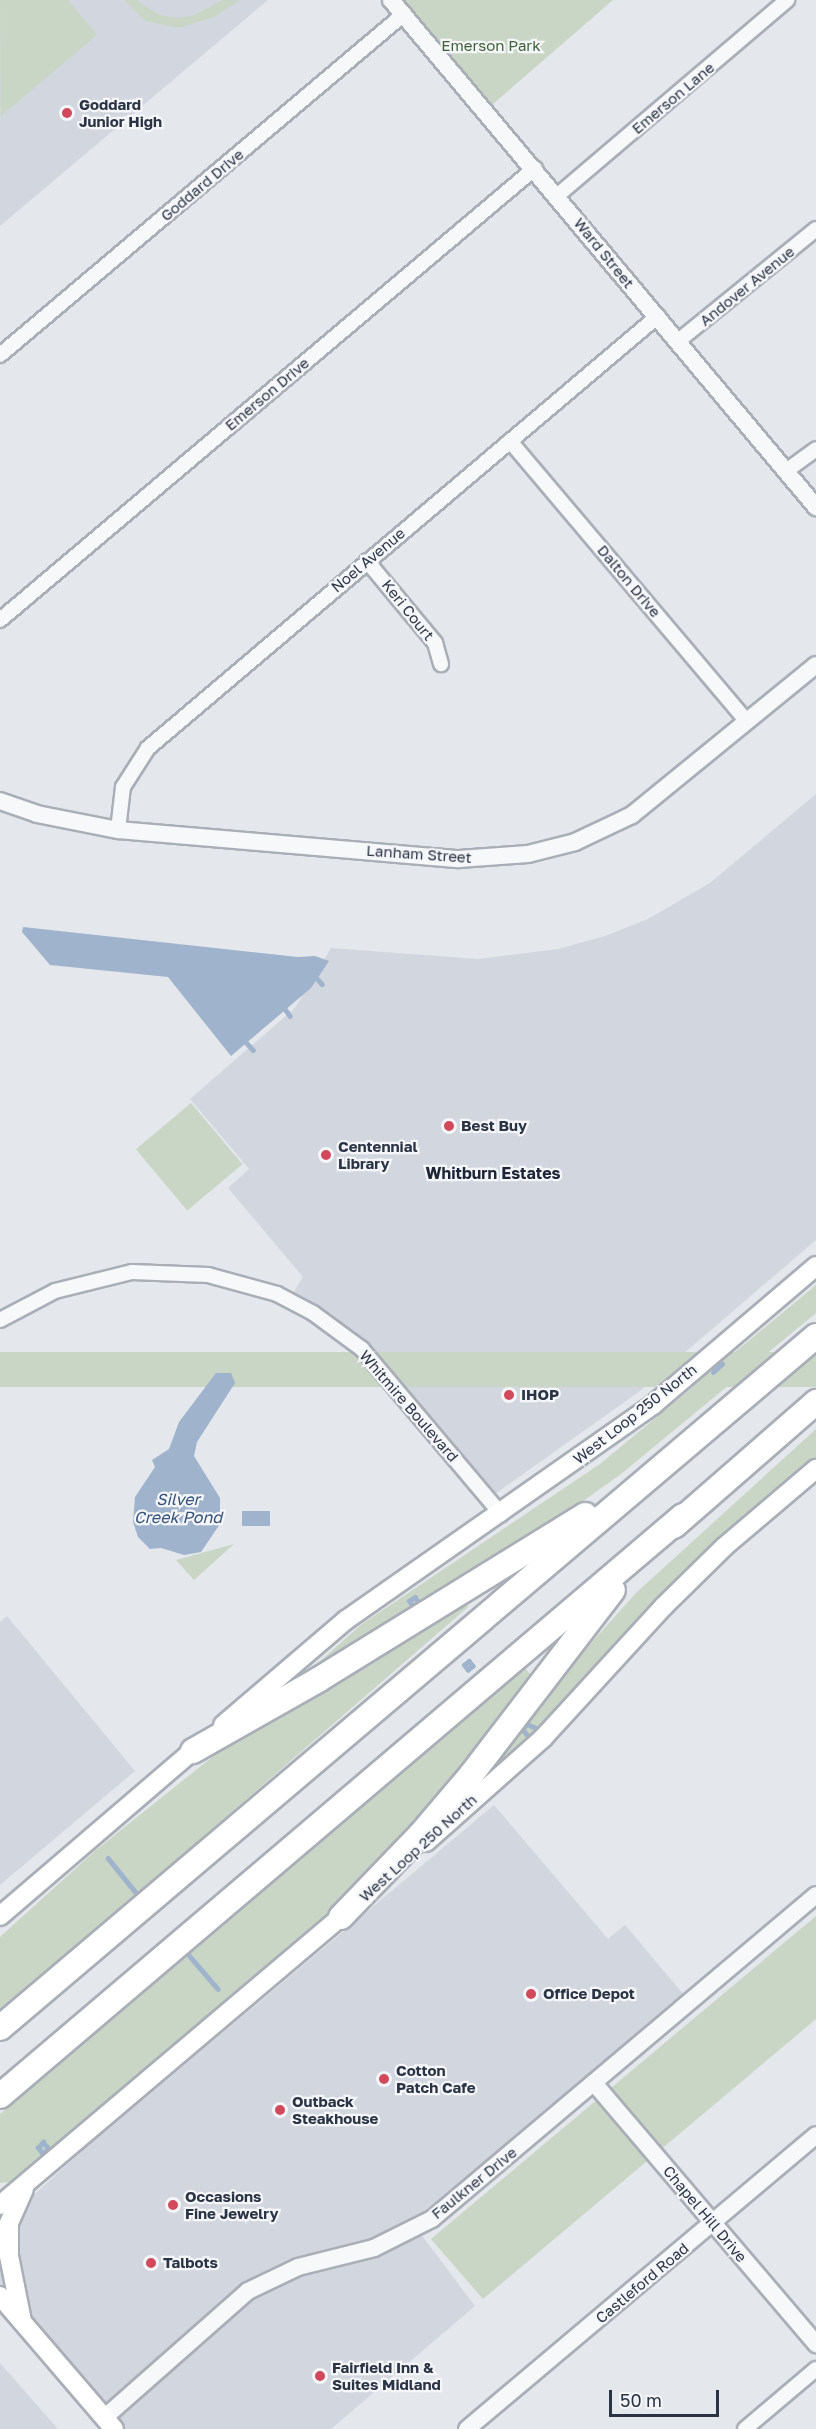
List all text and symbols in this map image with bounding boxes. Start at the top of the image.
park label: Emerson Park [441,37,541,55]
street label: Emerson Lane [628,58,718,138]
place label: Goddard Junior High [79,95,162,130]
marker: Goddard Junior High [60,106,74,120]
street label: Goddard Drive [157,145,247,225]
street label: Ward Street [570,214,638,292]
street label: Andover Avenue [696,242,798,330]
street label: Emerson Drive [221,354,313,434]
street label: Noel Avenue [328,524,408,596]
street label: Dalton Drive [594,541,664,621]
street label: Keri Court [378,576,438,644]
street label: Lanham Street [366,841,472,867]
place label: Best Buy [461,1117,527,1135]
marker: Best Buy [442,1119,456,1133]
place label: Centennial Library [338,1137,417,1172]
marker: Centennial Library [319,1148,333,1162]
district label: Whitburn Estates [425,1163,561,1183]
street label: Whitmire Boulevard [356,1347,462,1465]
street label: West Loop 250 North [570,1360,700,1468]
place label: IHOP [521,1386,559,1404]
marker: IHOP [502,1388,516,1402]
water label: Silver Creek Pond [134,1489,222,1527]
street label: West Loop 250 North [356,1791,480,1905]
place label: Office Depot [543,1985,635,2003]
marker: Office Depot [524,1987,538,2001]
place label: Cotton Patch Cafe [396,2061,476,2096]
marker: Cotton Patch Cafe [377,2072,391,2086]
place label: Outback Steakhouse [292,2092,378,2127]
marker: Outback Steakhouse [273,2103,287,2117]
street label: Faulkner Drive [428,2143,520,2223]
street label: Chapel Hill Drive [659,2162,751,2266]
place label: Occasions Fine Jewelry [185,2187,279,2222]
marker: Occasions Fine Jewelry [166,2198,180,2212]
street label: Castleford Road [592,2239,692,2327]
place label: Talbots [163,2254,218,2272]
marker: Talbots [144,2256,158,2270]
place label: Fairfield Inn & Suites Midland [332,2358,441,2393]
marker: Fairfield Inn & Suites Midland [313,2369,327,2383]
scale bar [612,2378,722,2416]
text: 50 m [620,2389,662,2411]

